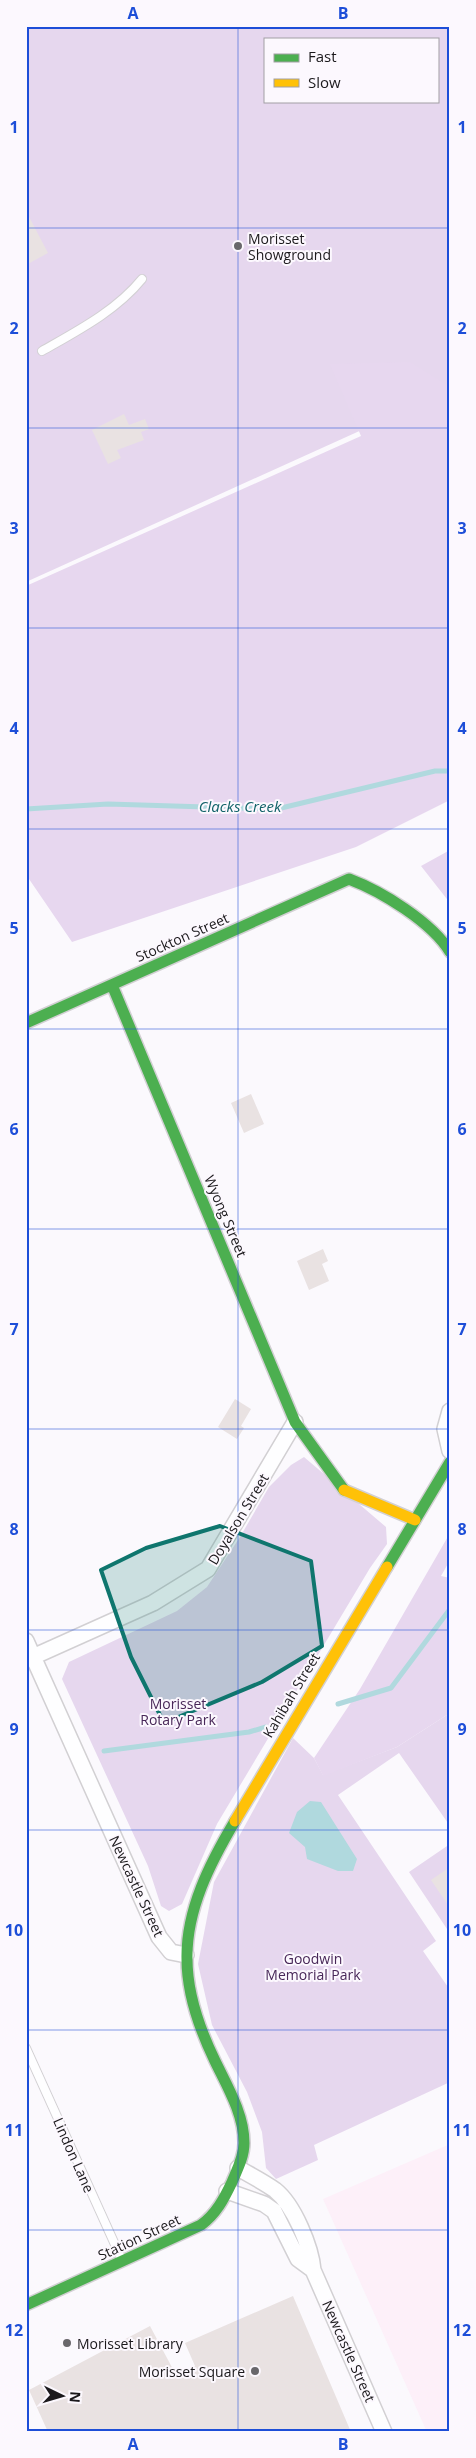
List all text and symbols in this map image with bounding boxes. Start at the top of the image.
text: A [127,2,139,24]
text: B [338,2,348,24]
legend [264,38,438,102]
text: Fast [308,46,337,66]
text: Slow [308,72,341,92]
text: 1 [9,116,19,138]
text: 1 [457,116,467,138]
place label: Morisset Showground [248,229,331,264]
marker: Morisset Showground [232,240,244,252]
text: 2 [9,317,19,339]
text: 2 [457,317,467,339]
text: 3 [9,517,19,539]
text: 3 [457,517,467,539]
text: 4 [9,717,19,739]
text: 4 [457,717,467,739]
water label: Clacks Creek [199,796,282,816]
street label: Stockton Street [133,908,231,966]
text: 5 [9,917,19,939]
text: 5 [457,917,467,939]
text: 6 [9,1118,19,1140]
text: 6 [457,1118,467,1140]
street label: Wyong Street [200,1172,252,1260]
text: 7 [9,1318,19,1340]
text: 7 [457,1318,467,1340]
street label: Doyalson Street [203,1470,273,1568]
text: 8 [9,1518,19,1540]
text: 8 [457,1518,467,1540]
street label: Kahibah Street [258,1649,324,1741]
park label: Morisset Rotary Park [140,1694,216,1729]
text: 9 [9,1718,19,1740]
text: 9 [457,1718,467,1740]
street label: Newcastle Street [105,1832,169,1940]
text: 10 [5,1919,23,1941]
text: 10 [453,1919,471,1941]
park label: Goodwin Memorial Park [265,1949,361,1984]
street label: Lindon Lane [49,2115,99,2196]
text: 11 [5,2119,23,2141]
text: 11 [453,2119,471,2141]
street label: Station Street [95,2210,183,2264]
street label: Newcastle Street [318,2297,380,2405]
text: 12 [5,2319,23,2341]
text: 12 [453,2319,471,2341]
place label: Morisset Library [77,2334,184,2353]
marker: Morisset Library [61,2337,73,2349]
place label: Morisset Square [139,2362,245,2381]
marker: Morisset Square [249,2365,261,2377]
north arrow [38,2370,88,2420]
text: N [65,2391,85,2404]
text: A [127,2433,139,2455]
text: B [338,2433,348,2455]

